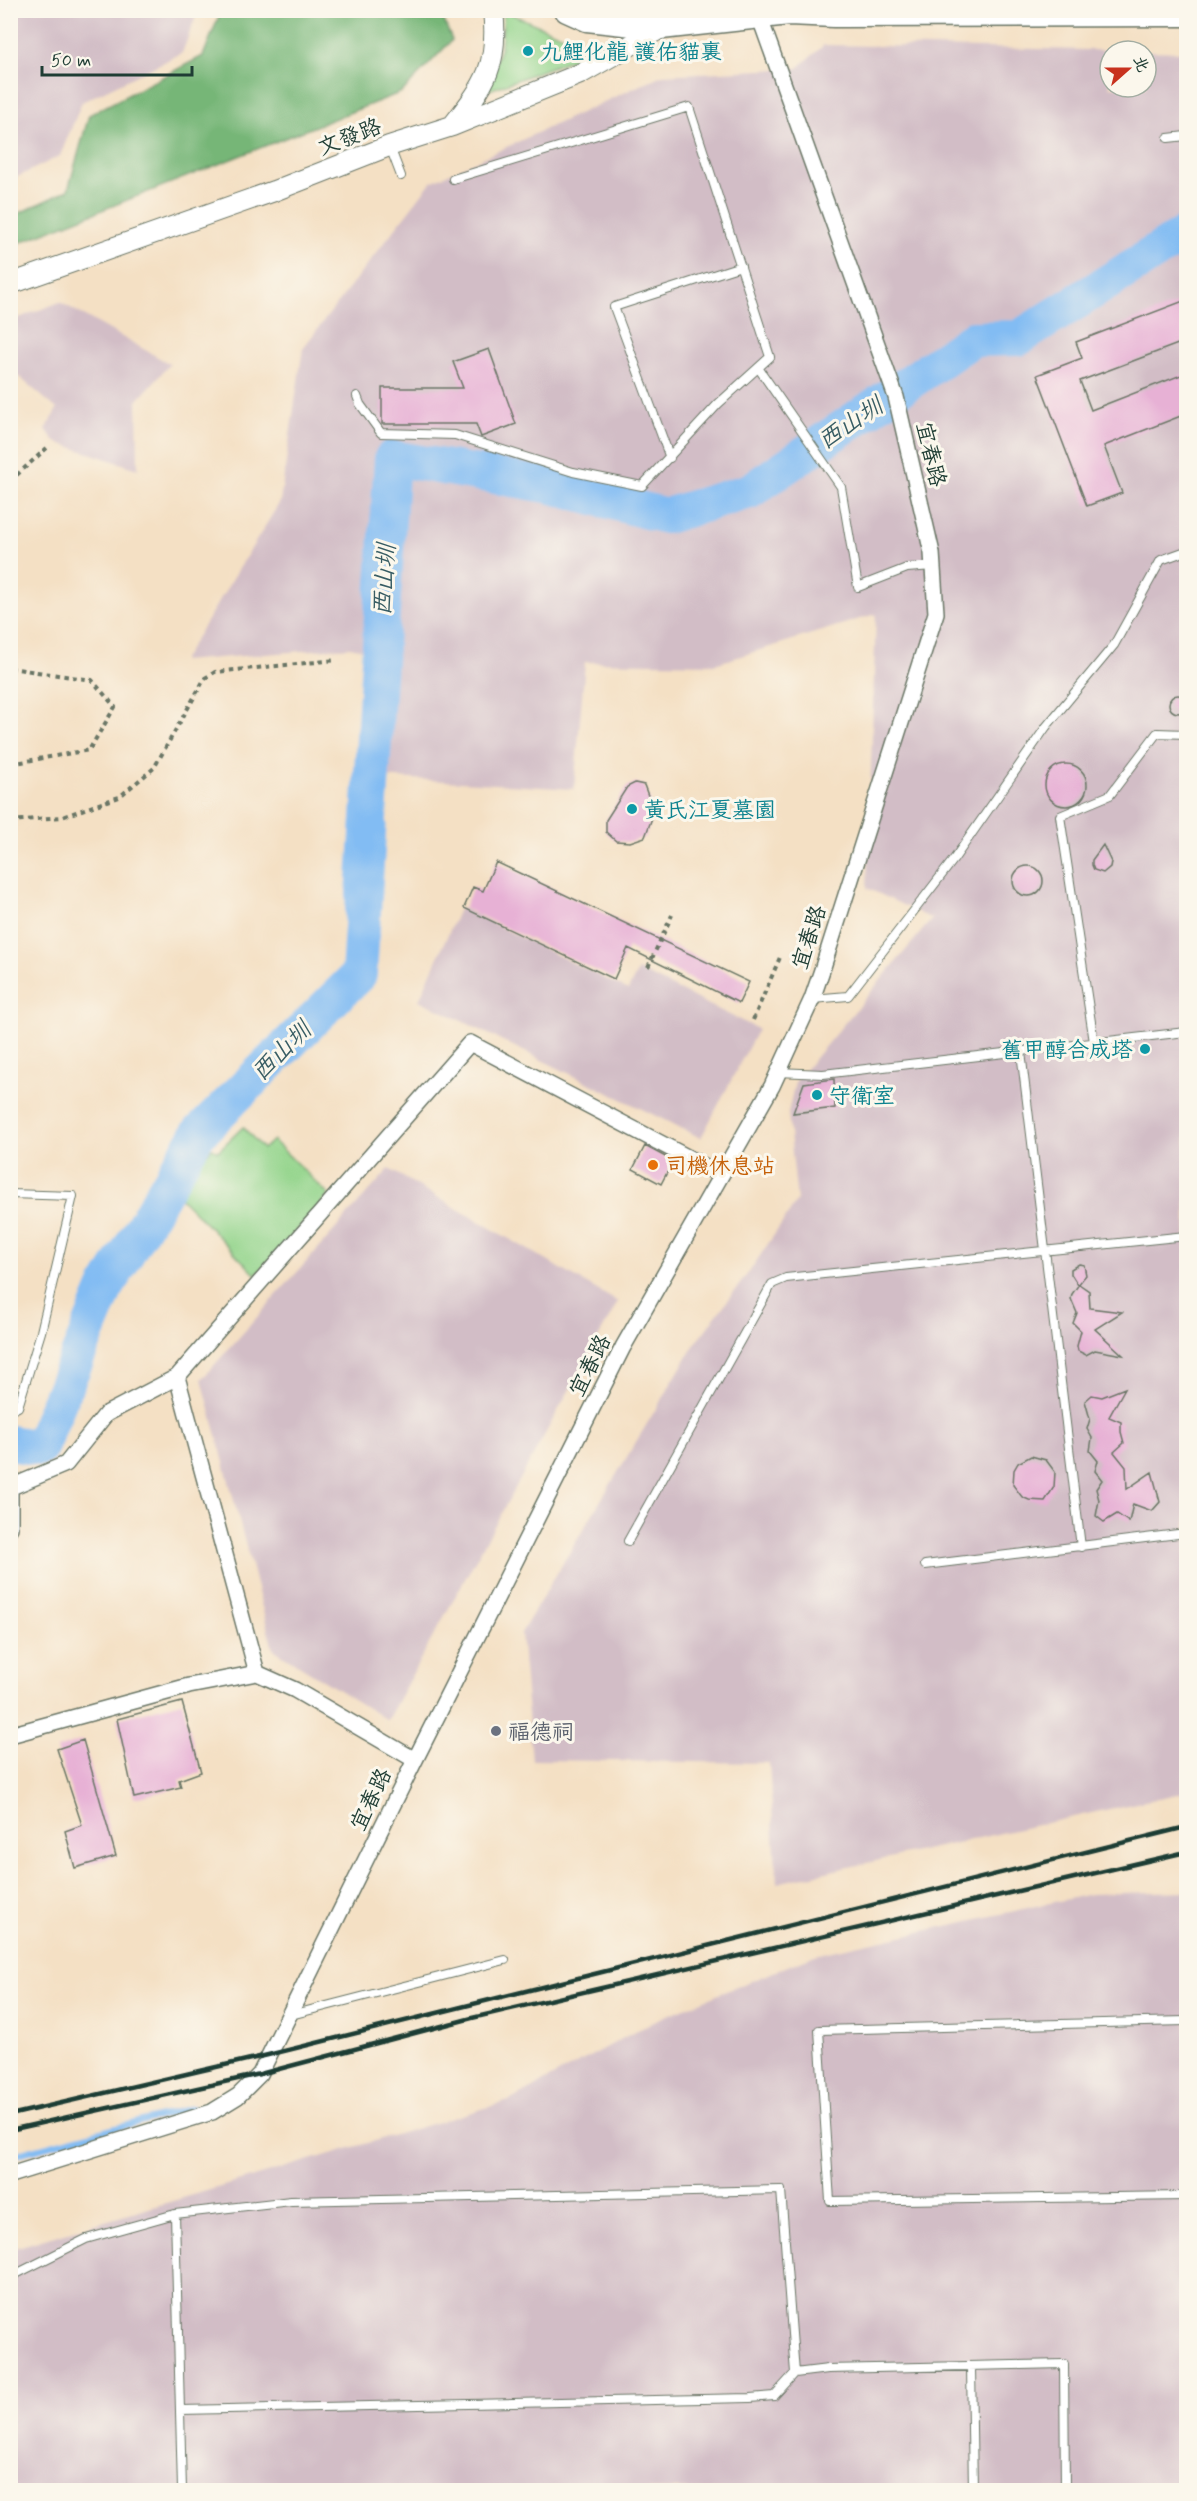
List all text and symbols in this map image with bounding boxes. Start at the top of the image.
scale bar [42,39,192,77]
place label: 九鯉化龍 護佑貓裏 [540,39,722,67]
north arrow [1098,39,1158,99]
marker: 九鯉化龍 護佑貓裏 [521,44,535,58]
text: 50 m [51,49,91,73]
text: 北 [1128,53,1153,75]
street label: 文發路 [314,113,386,163]
water label: 西山圳 [812,390,892,457]
street label: 宜春路 [909,419,951,490]
water label: 西山圳 [368,540,404,617]
place label: 黃氏江夏墓園 [644,797,776,825]
marker: 黃氏江夏墓園 [625,802,639,816]
street label: 宜春路 [786,902,833,973]
water label: 西山圳 [246,1014,321,1088]
place label: 舊甲醇合成塔 [1001,1037,1133,1065]
marker: 舊甲醇合成塔 [1138,1042,1152,1056]
place label: 守衛室 [829,1083,895,1111]
marker: 守衛室 [810,1088,824,1102]
place label: 司機休息站 [665,1153,775,1181]
marker: 司機休息站 [646,1158,660,1172]
street label: 宜春路 [563,1330,618,1402]
place label: 福德祠 [508,1719,574,1747]
marker: 福德祠 [489,1724,503,1738]
street label: 宜春路 [345,1764,399,1836]

